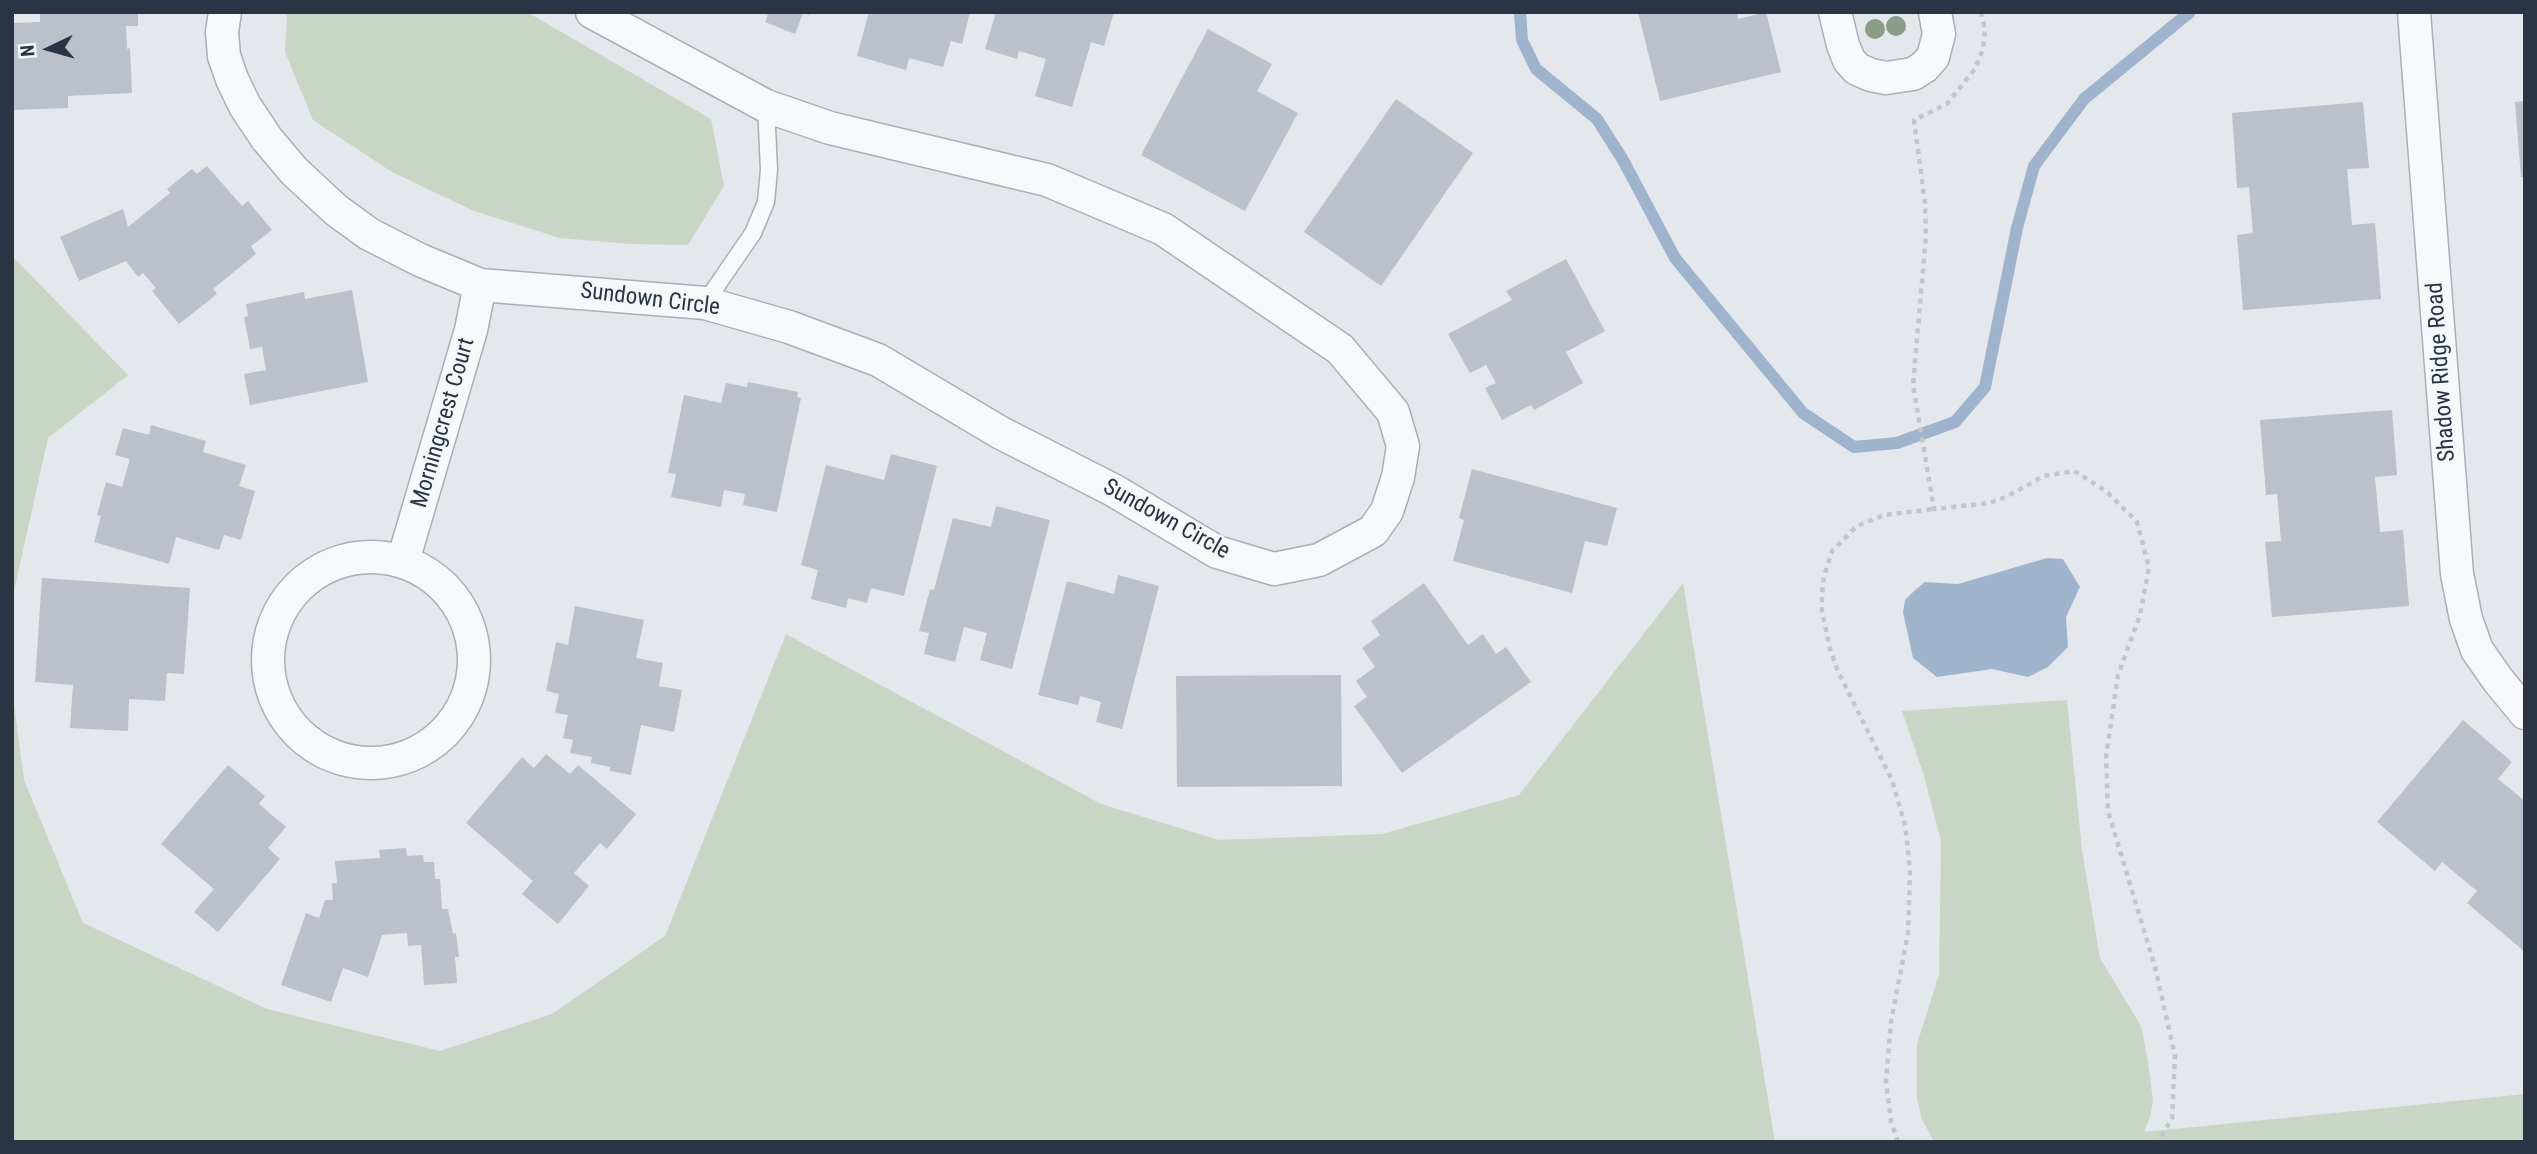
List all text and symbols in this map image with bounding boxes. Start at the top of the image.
north arrow [14,14,84,84]
text: N [16,44,40,58]
street label: Sundown Circle [579,278,721,322]
street label: Shadow Ridge Road [2422,281,2462,463]
street label: Morningcrest Court [407,335,481,511]
street label: Sundown Circle [1098,474,1234,566]

